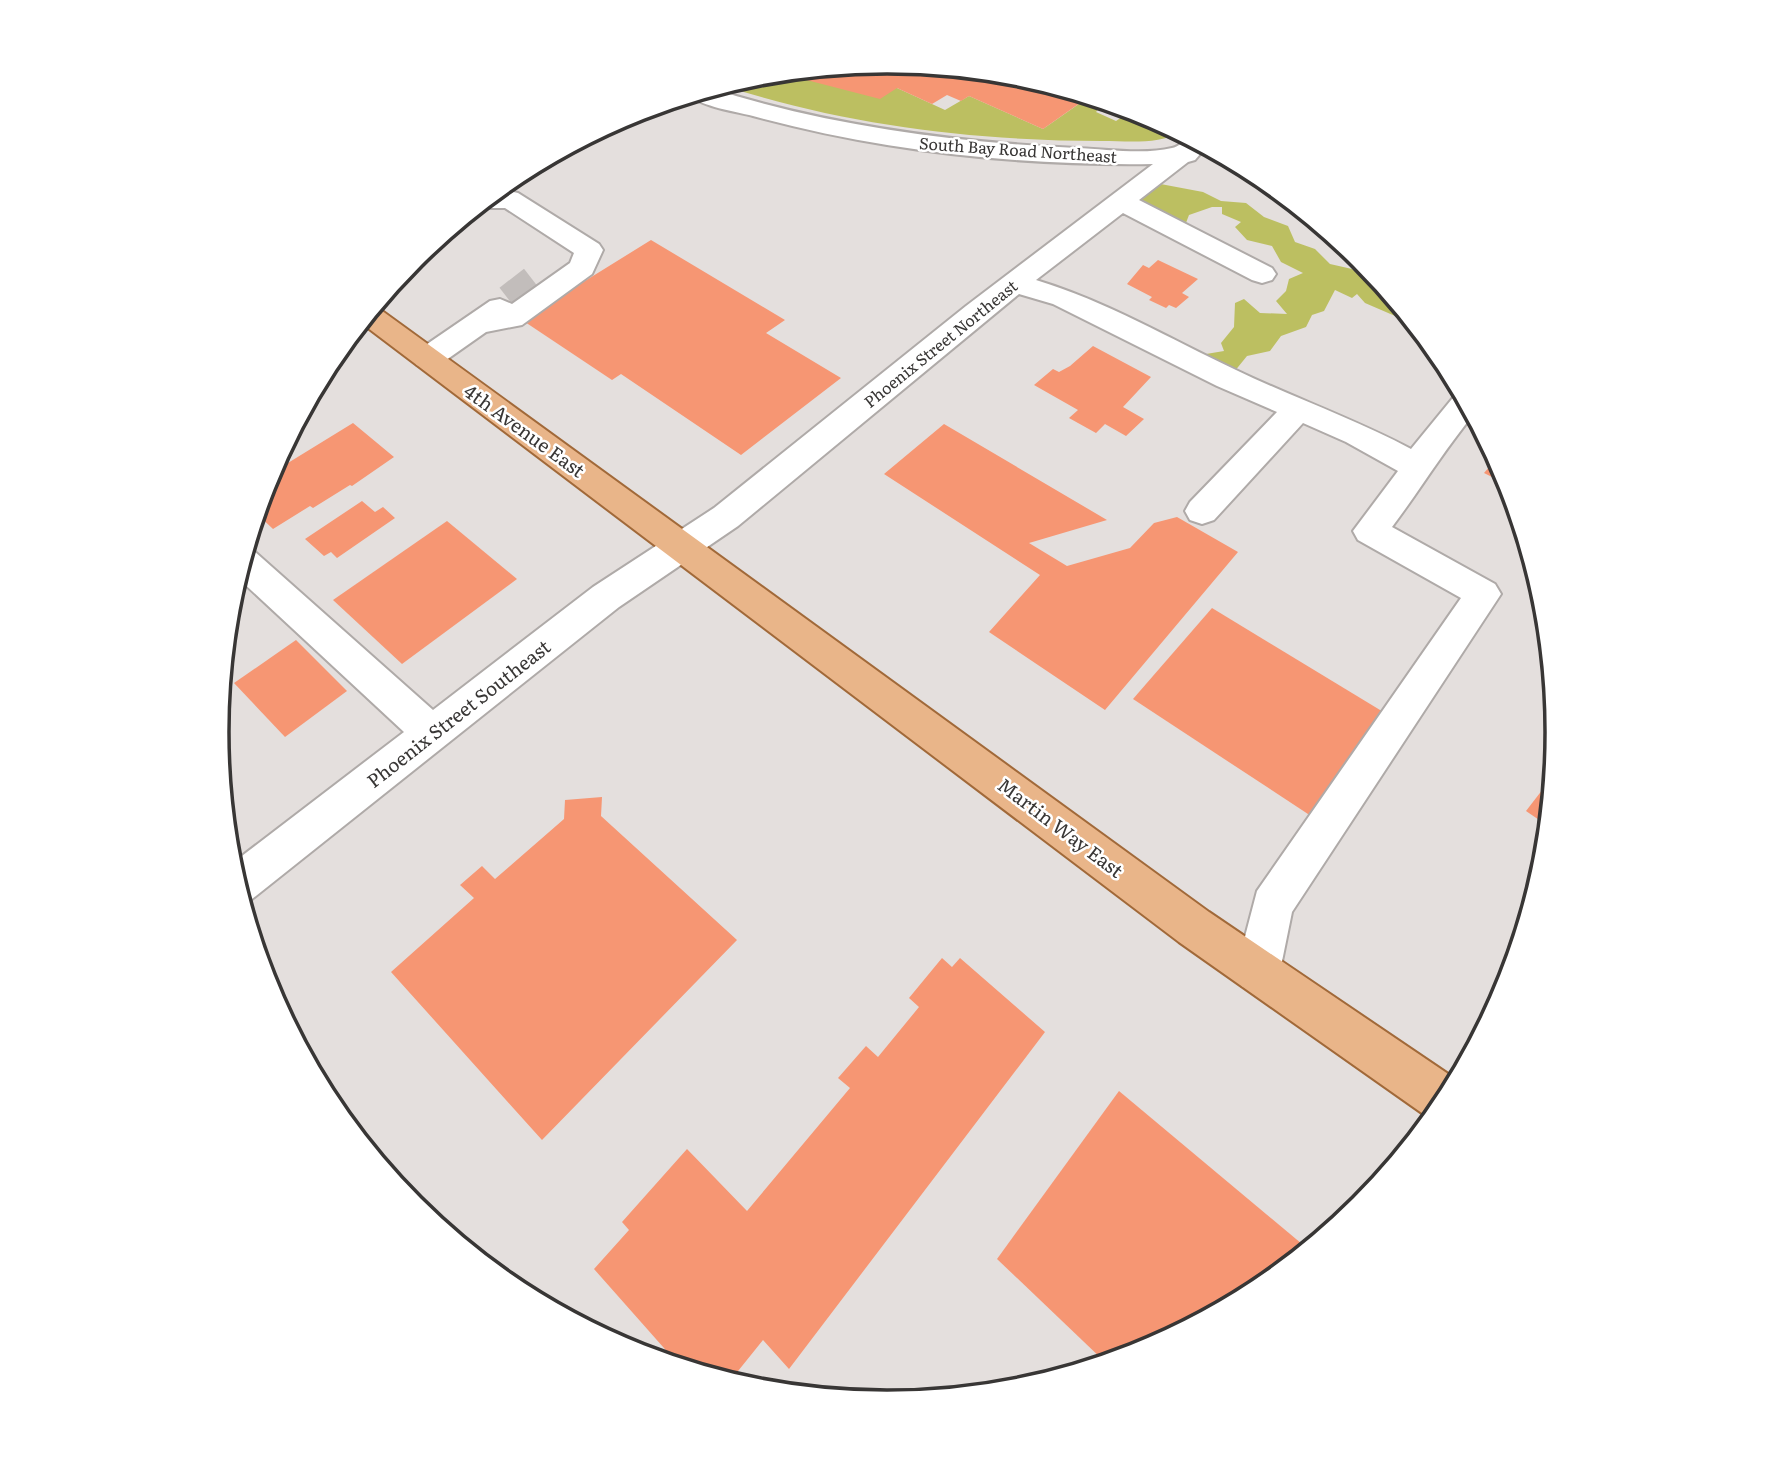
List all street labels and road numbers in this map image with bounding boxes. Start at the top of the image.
street label: South Bay Road Northeast [918,130,1118,168]
street label: Phoenix Street Northeast [858,273,1022,413]
street label: 4th Avenue East [459,377,591,484]
street label: Phoenix Street Southeast [360,632,556,794]
street label: Martin Way East [992,770,1130,884]

